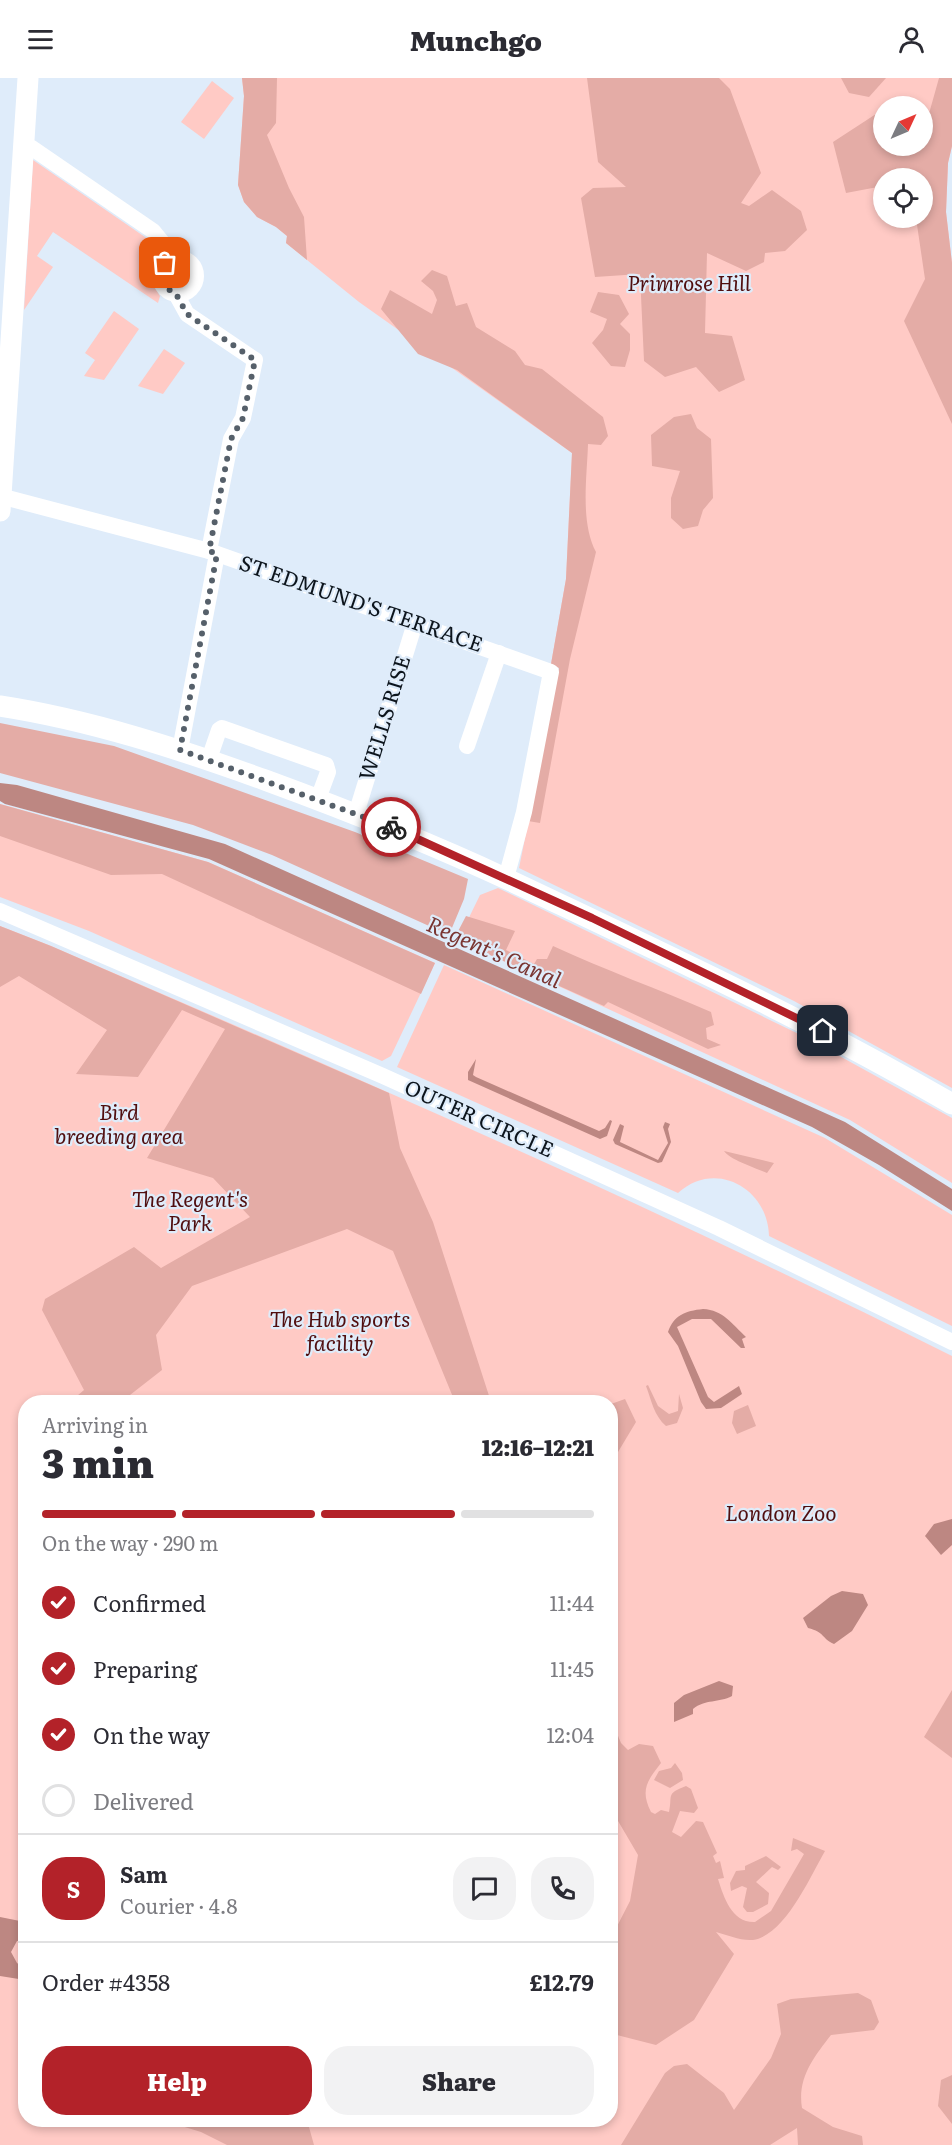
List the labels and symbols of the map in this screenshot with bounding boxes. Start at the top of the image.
north arrow [873,96,933,156]
pin [139,237,190,288]
park label: Primrose Hill [627,266,751,297]
street label: ST EDMUND'S TERRACE [236,545,488,658]
street label: WELLS RISE [349,651,416,784]
courier [361,797,421,857]
water label: Regent's Canal [422,906,568,995]
pin [797,1005,848,1056]
street label: OUTER CIRCLE [400,1070,560,1164]
park label: Bird breeding area [55,1095,183,1150]
park label: The Regent's Park [132,1182,248,1237]
park label: The Hub sports facility [270,1302,410,1357]
park label: London Zoo [725,1496,837,1527]

